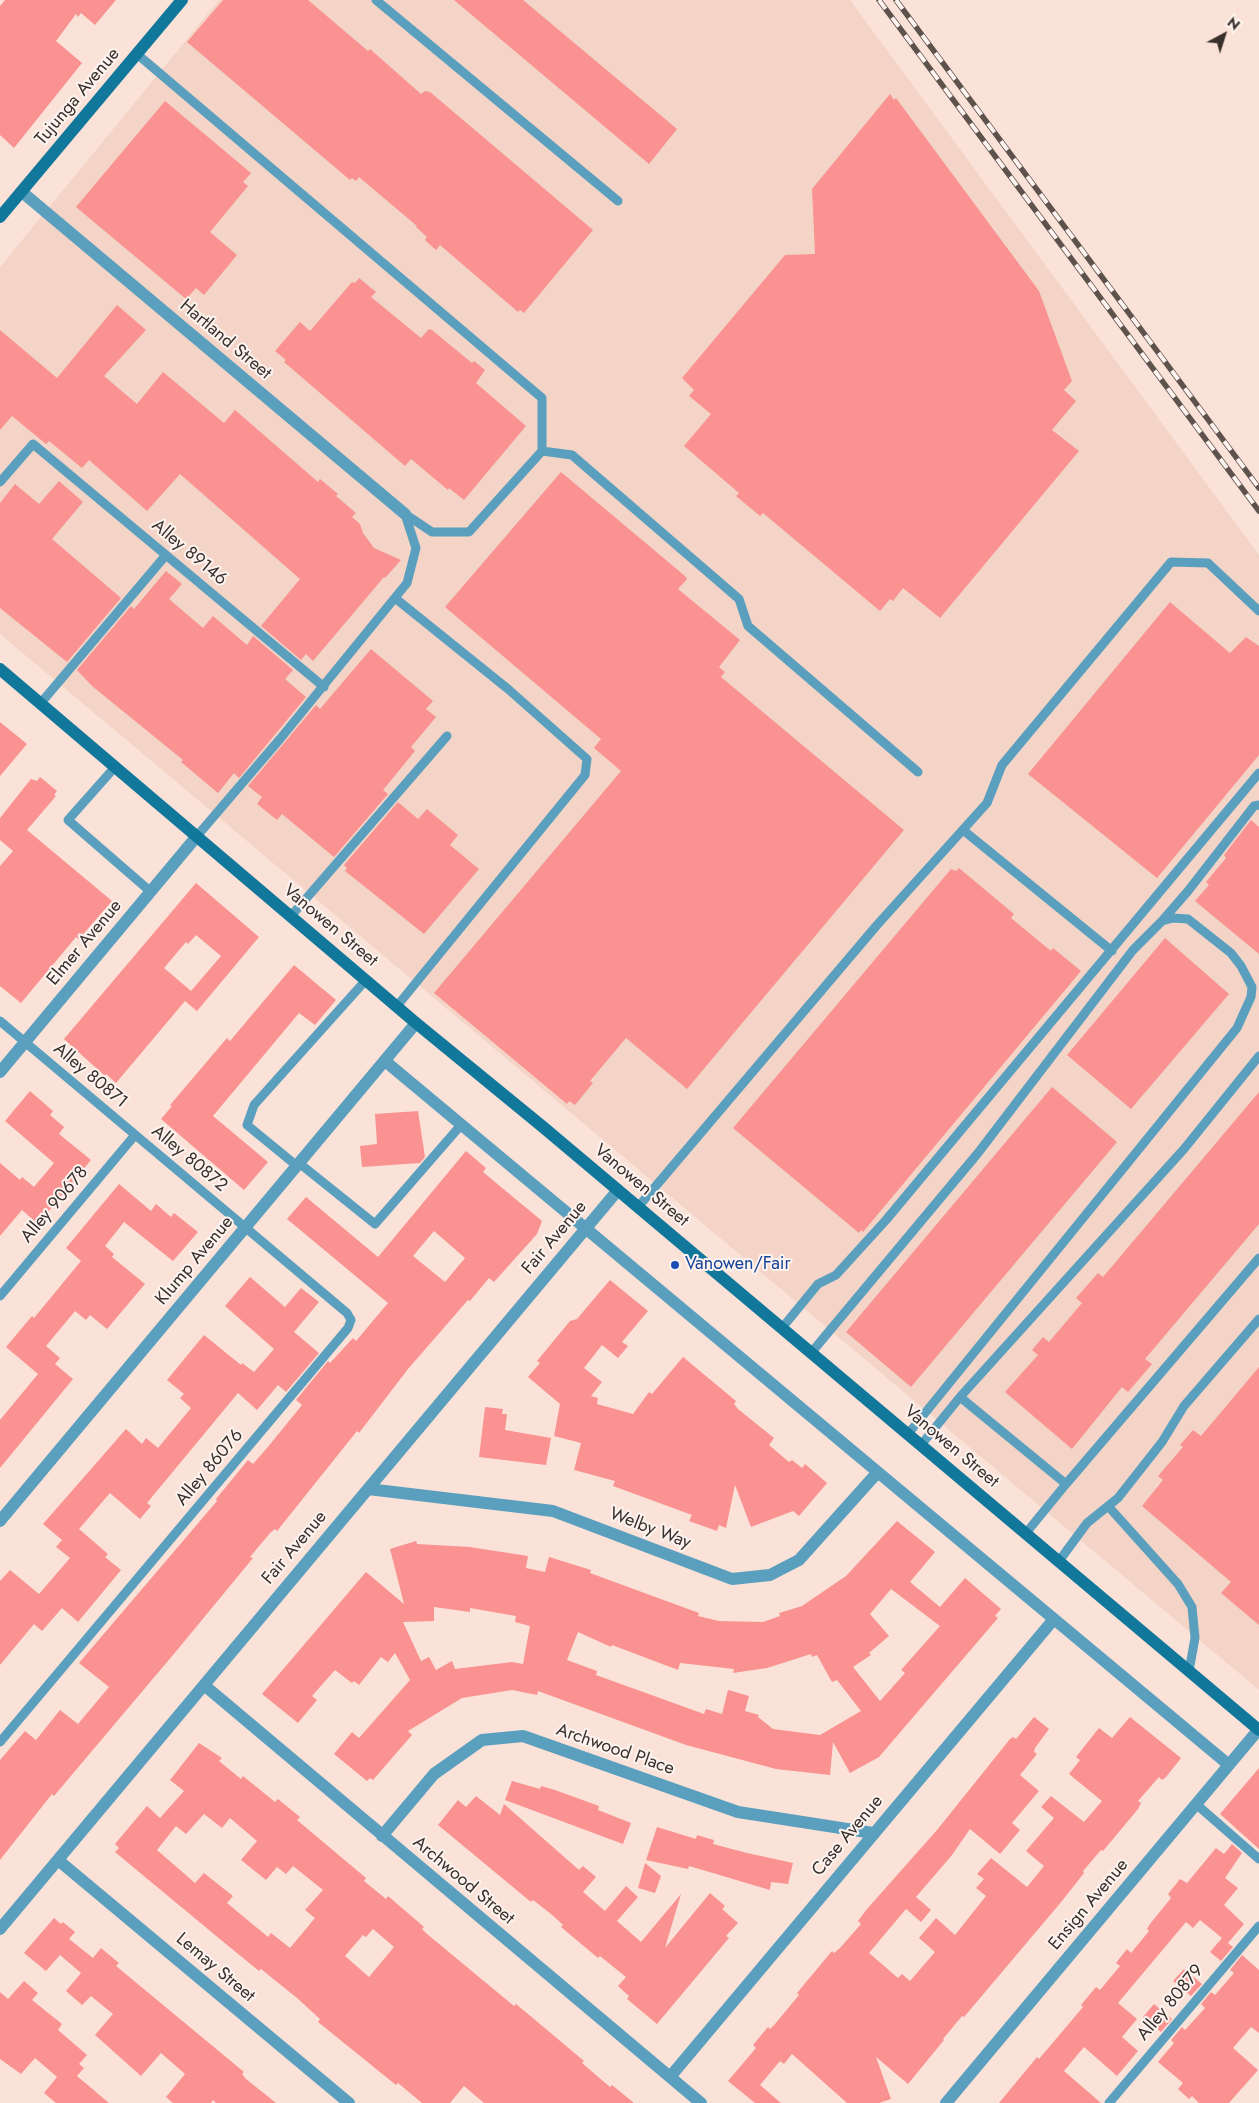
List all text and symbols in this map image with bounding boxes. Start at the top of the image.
north arrow [1199,10,1249,60]
text: N [1223,12,1244,35]
street label: Tujunga Avenue [31,44,125,150]
street label: Hartland Street [175,295,275,385]
street label: Alley 89146 [147,515,231,591]
street label: Vanowen Street [278,880,382,972]
street label: Elmer Avenue [43,896,127,990]
street label: Alley 80871 [49,1039,131,1113]
street label: Alley 80872 [147,1121,231,1197]
street label: Vanowen Street [589,1140,693,1232]
street label: Alley 90678 [17,1162,93,1248]
street label: Fair Avenue [518,1197,592,1279]
street label: Klump Avenue [152,1212,238,1310]
place label: Vanowen/Fair [685,1254,791,1276]
marker: Vanowen/Fair [669,1259,681,1271]
street label: Vanowen Street [899,1401,1003,1493]
street label: Alley 86076 [172,1425,248,1511]
street label: Welby Way [606,1504,694,1554]
street label: Fair Avenue [258,1507,332,1589]
street label: Archwood Place [553,1720,677,1780]
street label: Case Avenue [808,1791,888,1881]
street label: Archwood Street [408,1832,518,1930]
street label: Ensign Avenue [1045,1855,1133,1955]
street label: Lemay Street [171,1929,259,2007]
street label: Alley 80879 [1133,1961,1209,2045]

